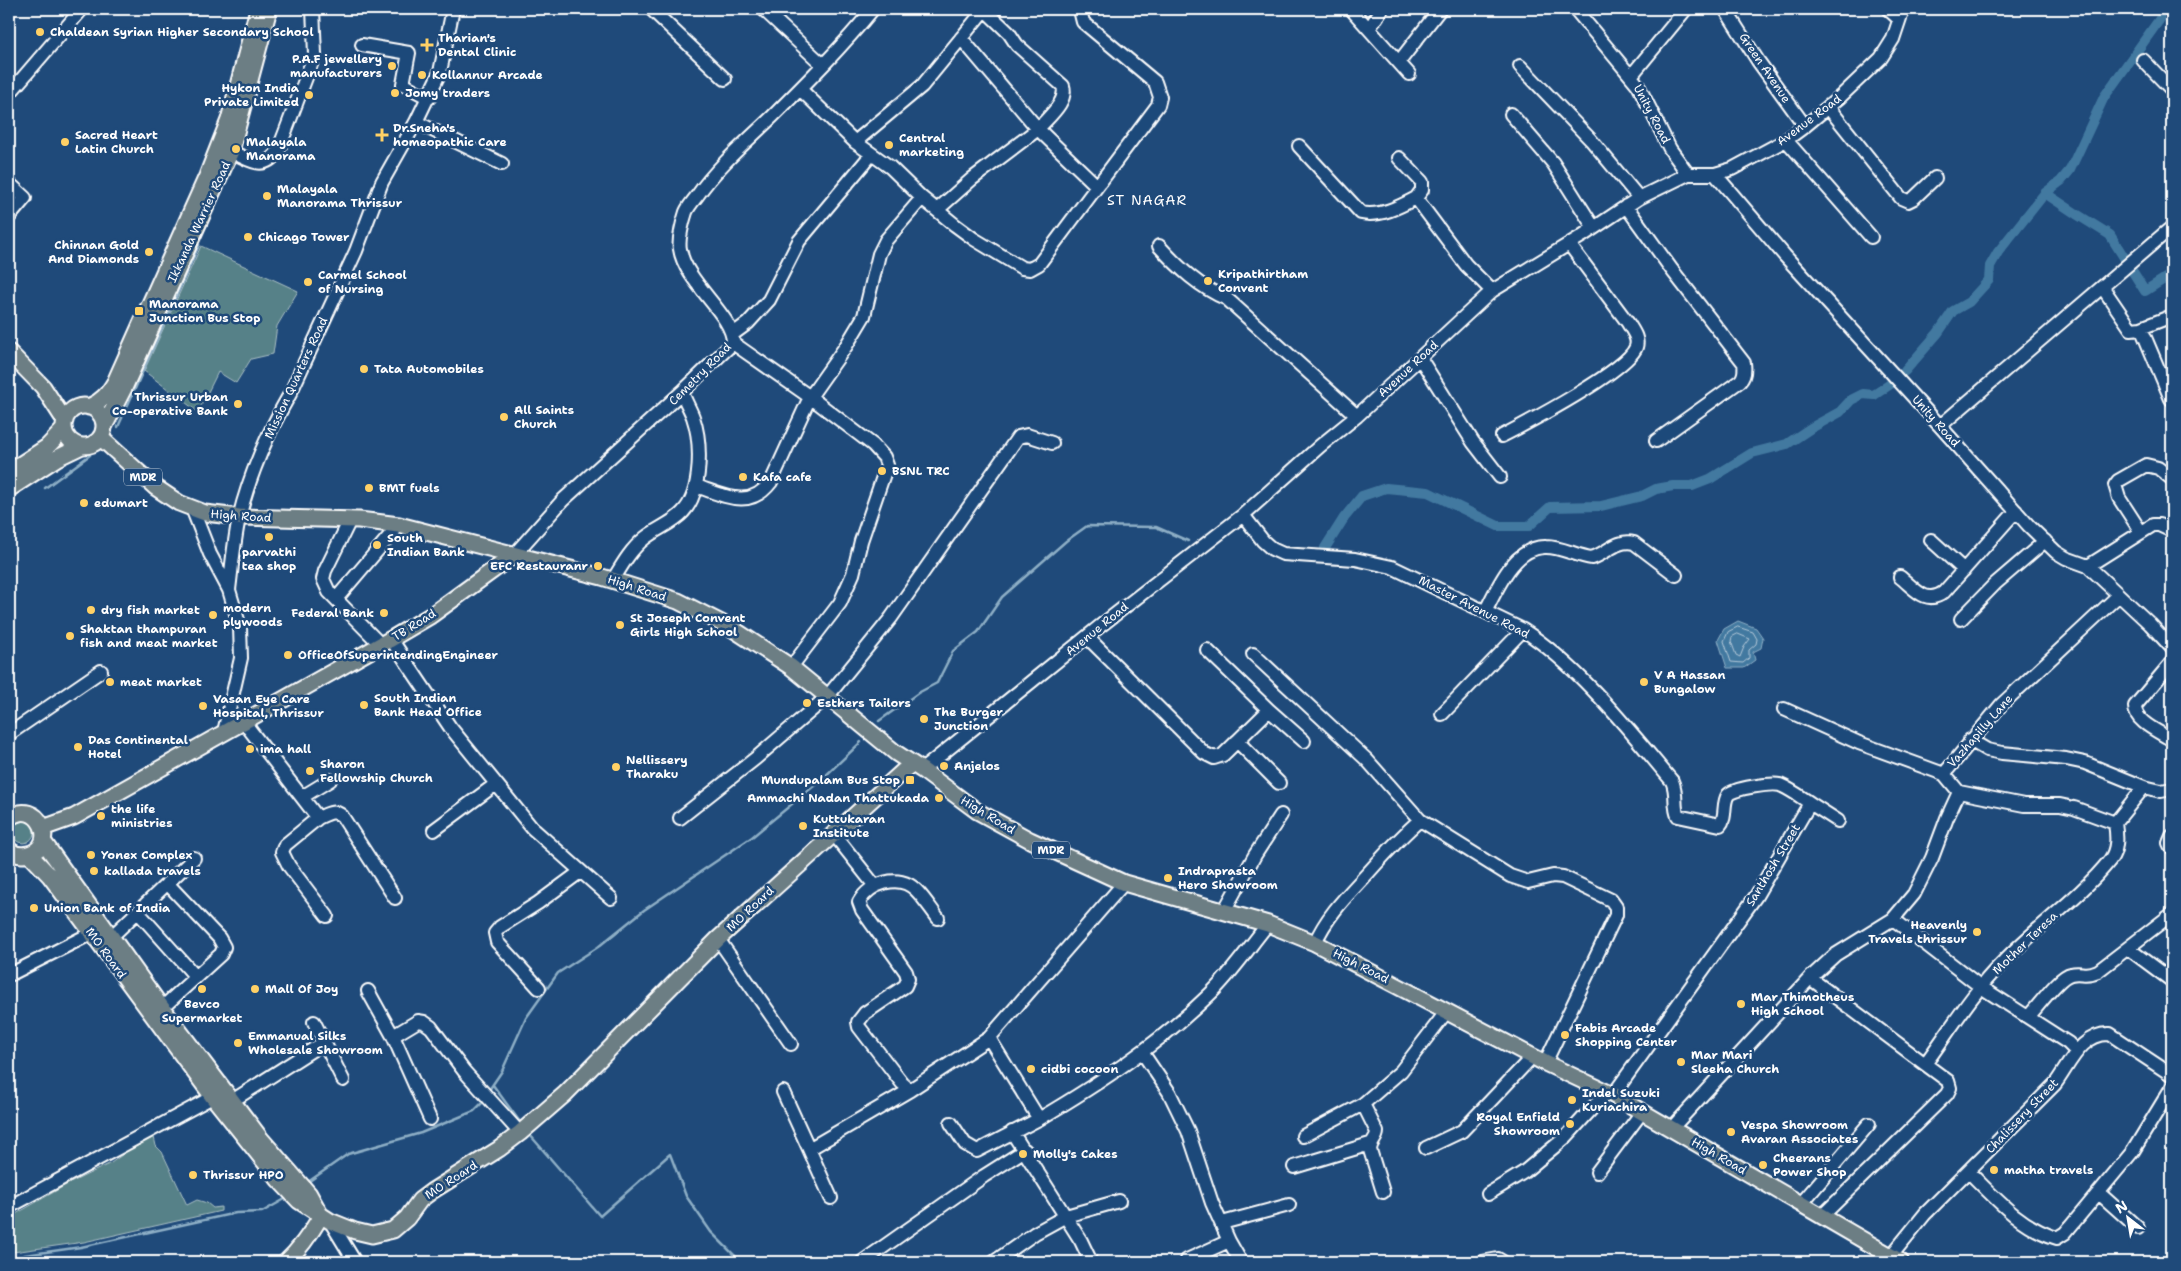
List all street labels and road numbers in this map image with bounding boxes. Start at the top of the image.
street label: Green Avenue [1736,30,1794,106]
street label: Unity Road [1630,82,1674,147]
street label: Avenue Road [1774,90,1845,149]
street label: Ikkanda Warrier Road [164,158,234,285]
street label: Mission Quarters Road [261,314,331,442]
street label: Avenue Road [1375,337,1442,401]
street label: Cemetry Road [665,339,735,409]
street label: Unity Road [1908,392,1964,451]
road number: MDR [124,468,162,486]
street label: High Road [210,506,272,526]
street label: High Road [606,571,669,605]
street label: Master Avenue Road [1416,572,1533,642]
street label: Avenue Road [1062,598,1132,659]
street label: TB Road [389,605,439,645]
street label: Vazhapilly Lane [1944,691,2016,771]
street label: High Road [958,792,1019,838]
street label: Santhosh Street [1742,821,1804,909]
road number: MDR [1032,842,1070,858]
street label: MO Roard [723,883,777,935]
street label: Mother Teresa [1989,907,2061,978]
street label: MO Roard [82,924,130,982]
street label: High Road [1330,945,1392,987]
street label: Chalissery Street [1982,1075,2062,1157]
street label: High Road [1689,1134,1750,1178]
street label: MO Roard [422,1157,481,1203]

